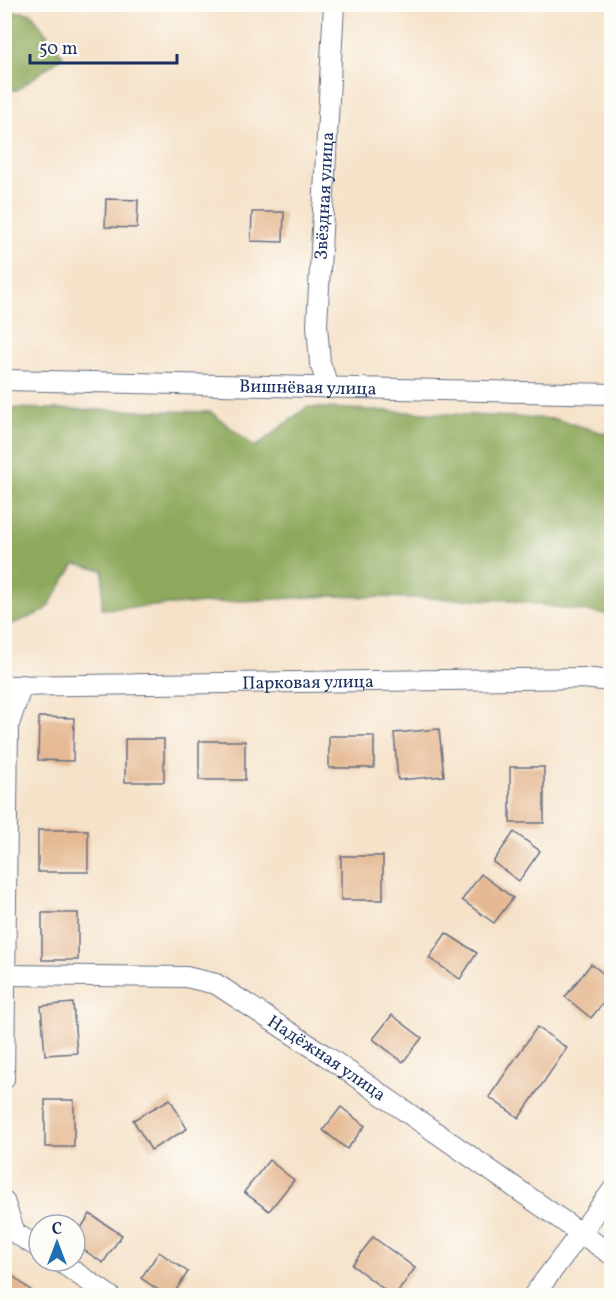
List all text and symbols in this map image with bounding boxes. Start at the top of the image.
scale bar [30,27,177,65]
text: 50 m [39,37,78,62]
street label: Звёздная улица [309,131,341,261]
street label: Вишнёвая улица [239,374,377,403]
street label: Парковая улица [242,670,374,697]
street label: Надёжная улица [262,1010,390,1108]
north arrow [27,1213,87,1273]
text: С [52,1219,62,1241]

